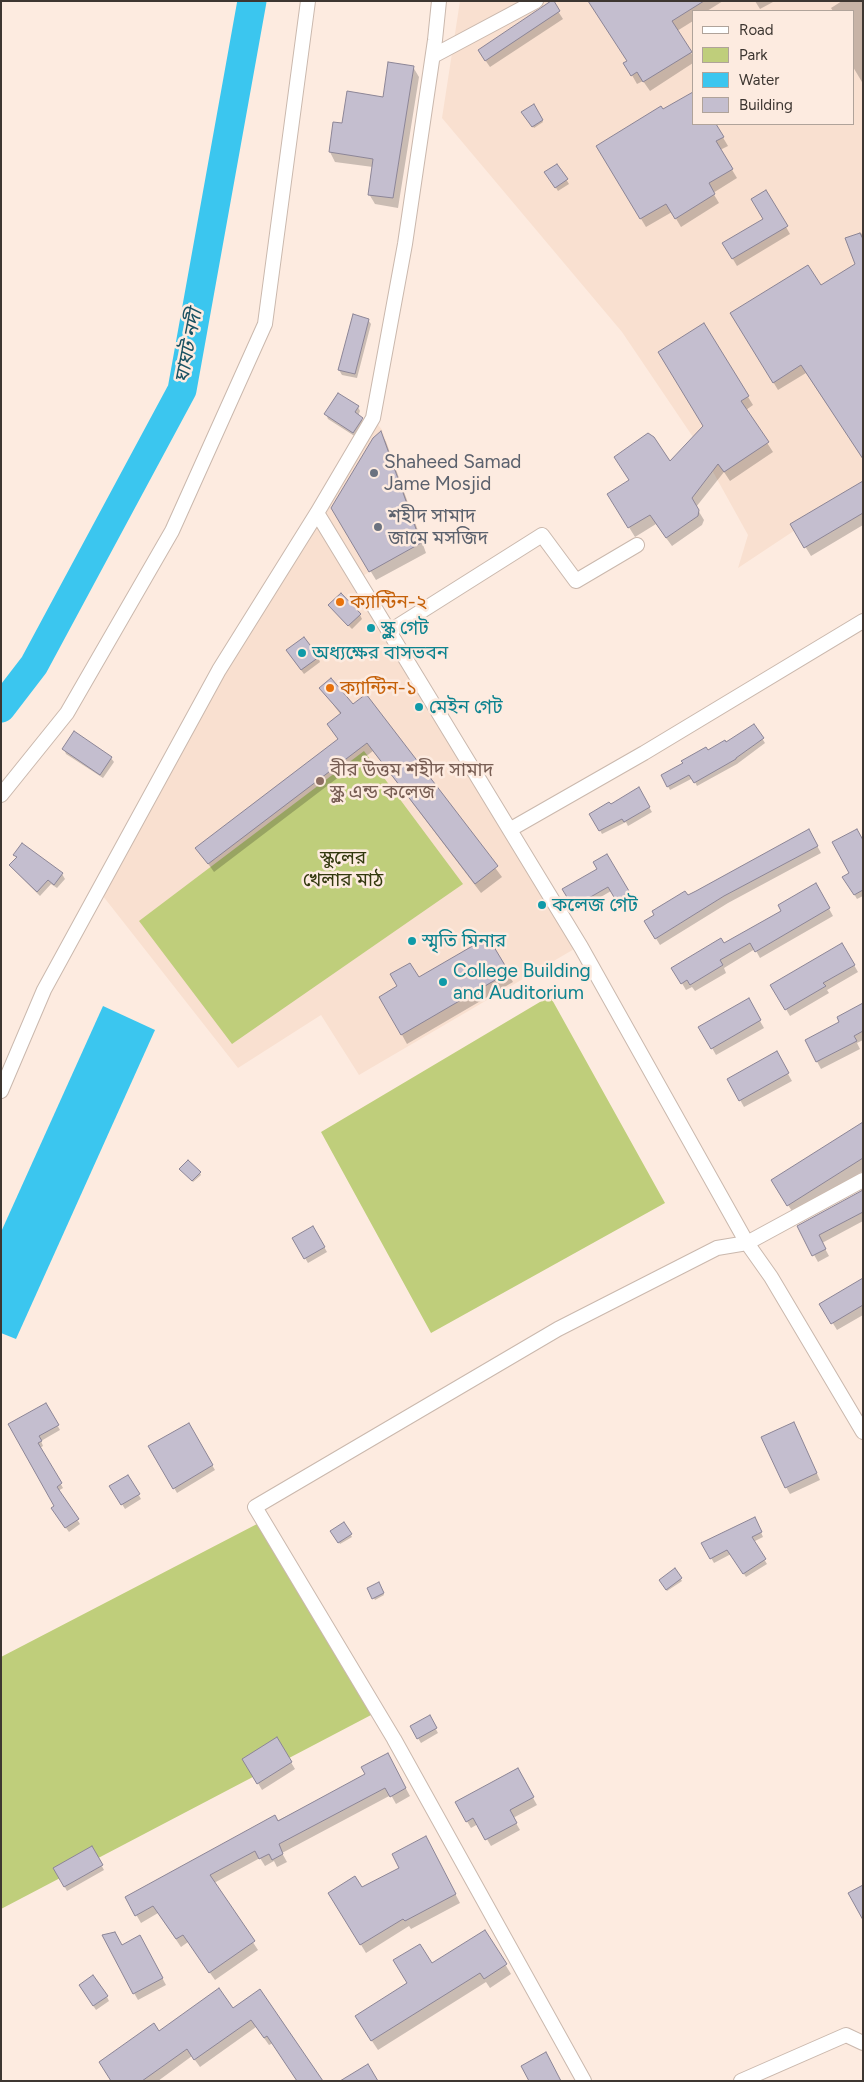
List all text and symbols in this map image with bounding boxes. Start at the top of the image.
legend [692,10,854,125]
text: Road [739,21,774,39]
text: Park [739,46,768,64]
text: Water [739,71,779,89]
text: Building [739,96,793,114]
water label: ঘাঘট নদী [170,307,208,385]
place label: Shaheed Samad Jame Mosjid [384,451,521,495]
marker: Shaheed Samad Jame Mosjid [368,467,380,479]
place label: শহীদ সামাদ জামে মসজিদ [388,505,488,549]
marker: শহীদ সামাদ জামে মসজিদ [372,521,384,533]
place label: ক্যান্টিন-২ [350,591,427,613]
marker: ক্যান্টিন-২ [334,596,346,608]
place label: স্কুল গেট [381,617,429,639]
marker: স্কুল গেট [365,622,377,634]
place label: অধ্যক্ষের বাসভবন [312,642,448,664]
marker: অধ্যক্ষের বাসভবন [296,647,308,659]
place label: ক্যান্টিন-১ [340,677,417,699]
marker: ক্যান্টিন-১ [324,682,336,694]
place label: মেইন গেট [429,696,503,718]
marker: মেইন গেট [413,701,425,713]
place label: বীর উত্তম শহীদ সামাদ স্কুল এন্ড কলেজ [330,759,493,803]
marker: বীর উত্তম শহীদ সামাদ স্কুল এন্ড কলেজ [314,775,326,787]
park label: স্কুলের খেলার মাঠ [303,847,383,891]
place label: কলেজ গেট [552,894,638,916]
marker: কলেজ গেট [536,899,548,911]
place label: স্মৃতি মিনার [422,930,506,952]
marker: স্মৃতি মিনার [406,935,418,947]
place label: College Building and Auditorium [453,960,591,1004]
marker: College Building and Auditorium [437,976,449,988]

